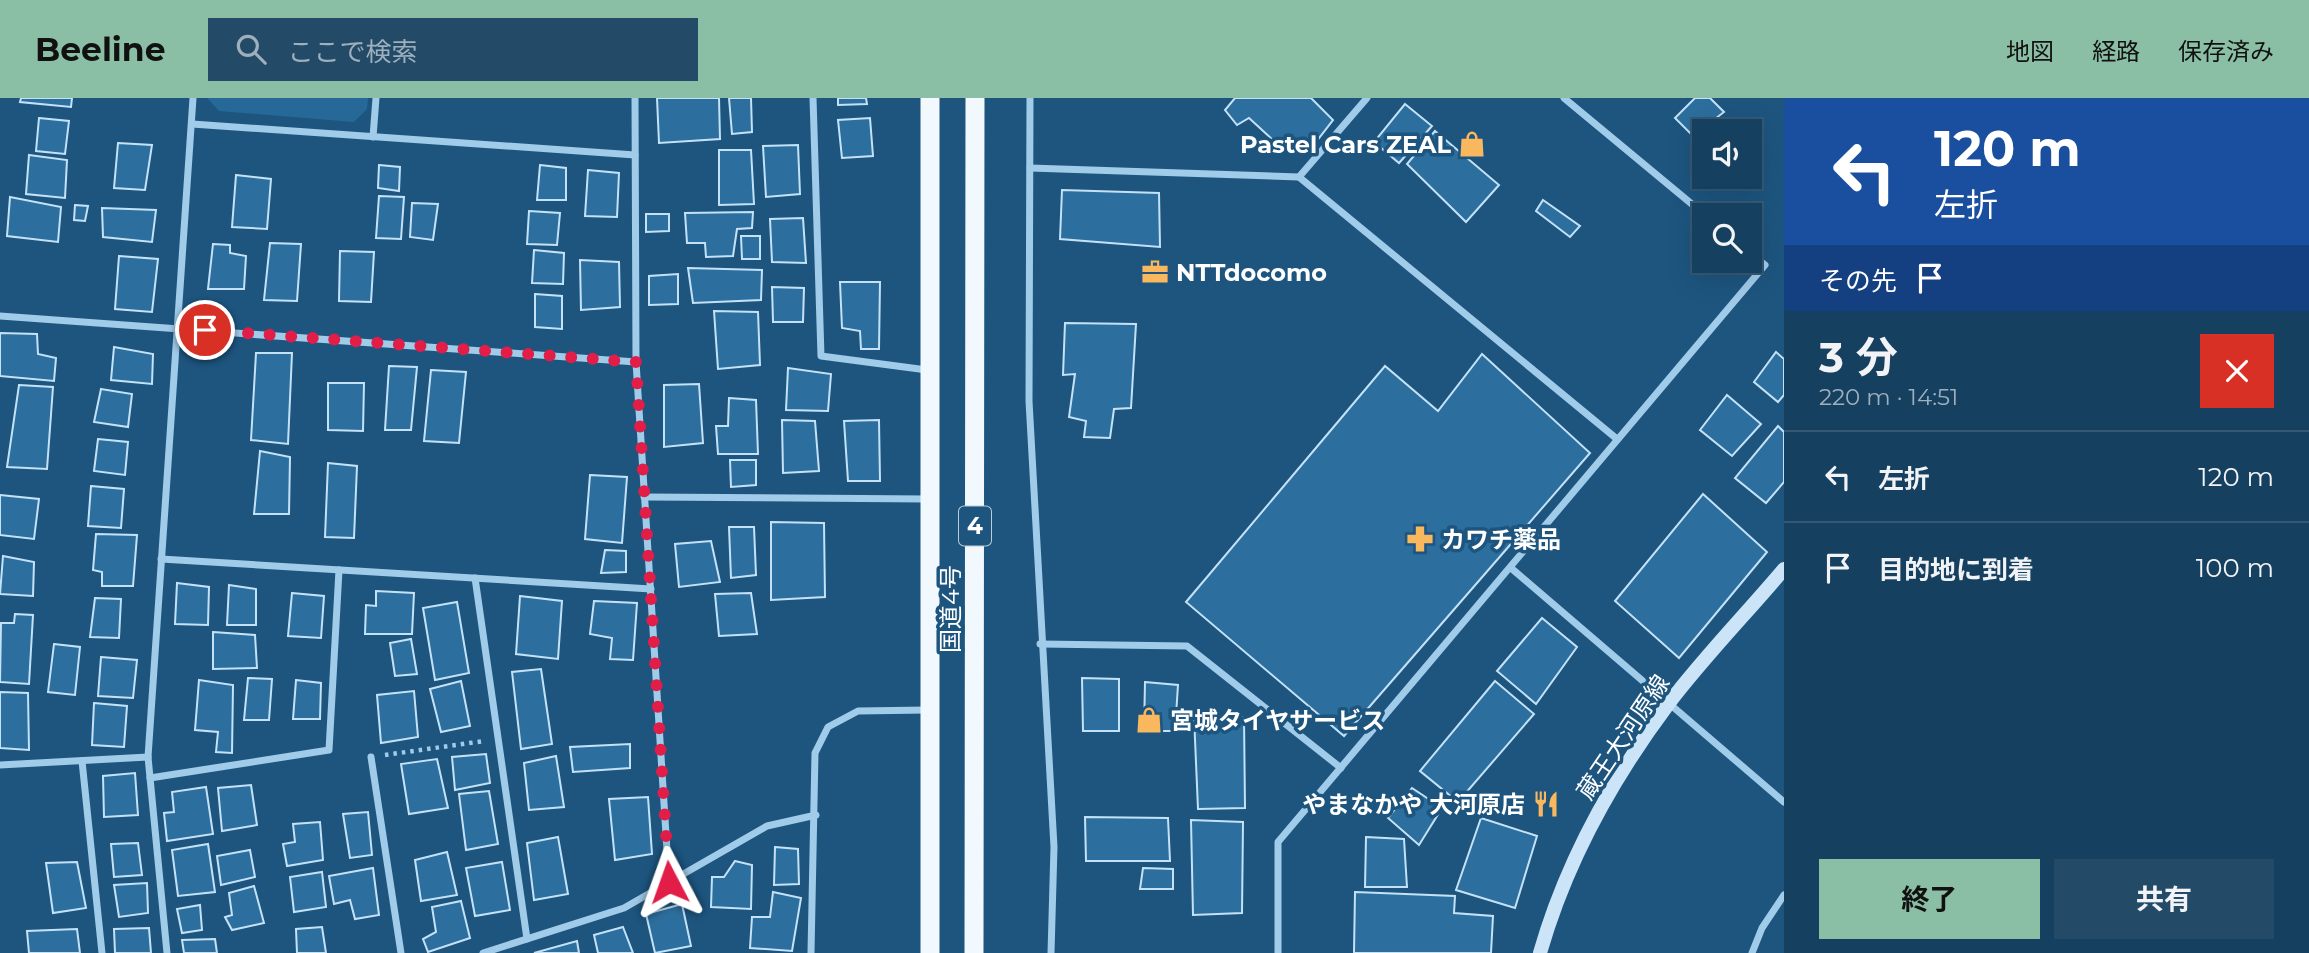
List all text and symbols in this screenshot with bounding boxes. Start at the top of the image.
search box [208,18,698,81]
text: Beeline [35,29,166,69]
icon: search [232,30,270,68]
text: ここで検索 [288,36,418,68]
text: 地図 [2006,37,2054,66]
text: 経路 [2092,37,2140,66]
text: 保存済み [2178,37,2274,66]
map controls [1692,119,1762,273]
button: sound [1692,119,1762,189]
text: 120 m [1934,119,2081,178]
icon: left [1819,126,1910,217]
shop icon: Pastel Cars ZEAL [1457,129,1487,159]
place label: Pastel Cars ZEAL [1240,130,1451,159]
text: 左折 [1934,185,1998,224]
button: search [1692,203,1762,273]
office icon: NTTdocomo [1140,257,1170,287]
place label: NTTdocomo [1176,258,1327,287]
icon: arrive [1911,259,1949,297]
text: その先 [1819,265,1897,297]
pin [175,300,235,360]
icon: arrive [186,311,224,349]
text: 3 分 [1819,331,1898,383]
button: close [2200,334,2274,408]
text: 220 m · 14:51 [1819,383,1958,411]
icon: left [1819,458,1857,496]
text: 120 m [2198,461,2274,493]
text: 左折 [1878,463,1930,495]
road number: 4 [959,506,991,546]
pharmacy icon: カワチ薬品 [1405,524,1435,554]
place label: カワチ薬品 [1441,525,1561,554]
icon: arrive [1819,549,1857,587]
text: 100 m [2196,552,2274,584]
text: 目的地に到着 [1878,554,2034,586]
street label: 国道4号 [936,565,965,653]
street label: 蔵王大河原線 [1571,669,1675,805]
shop icon: 宮城タイヤサービス [1134,705,1164,735]
place label: 宮城タイヤサービス [1170,706,1385,735]
restaurant icon: やまなかや 大河原店 [1531,789,1561,819]
place label: やまなかや 大河原店 [1302,790,1525,819]
position arrow [632,845,706,919]
button: 終了 [1819,859,2040,939]
button: 共有 [2054,859,2274,939]

